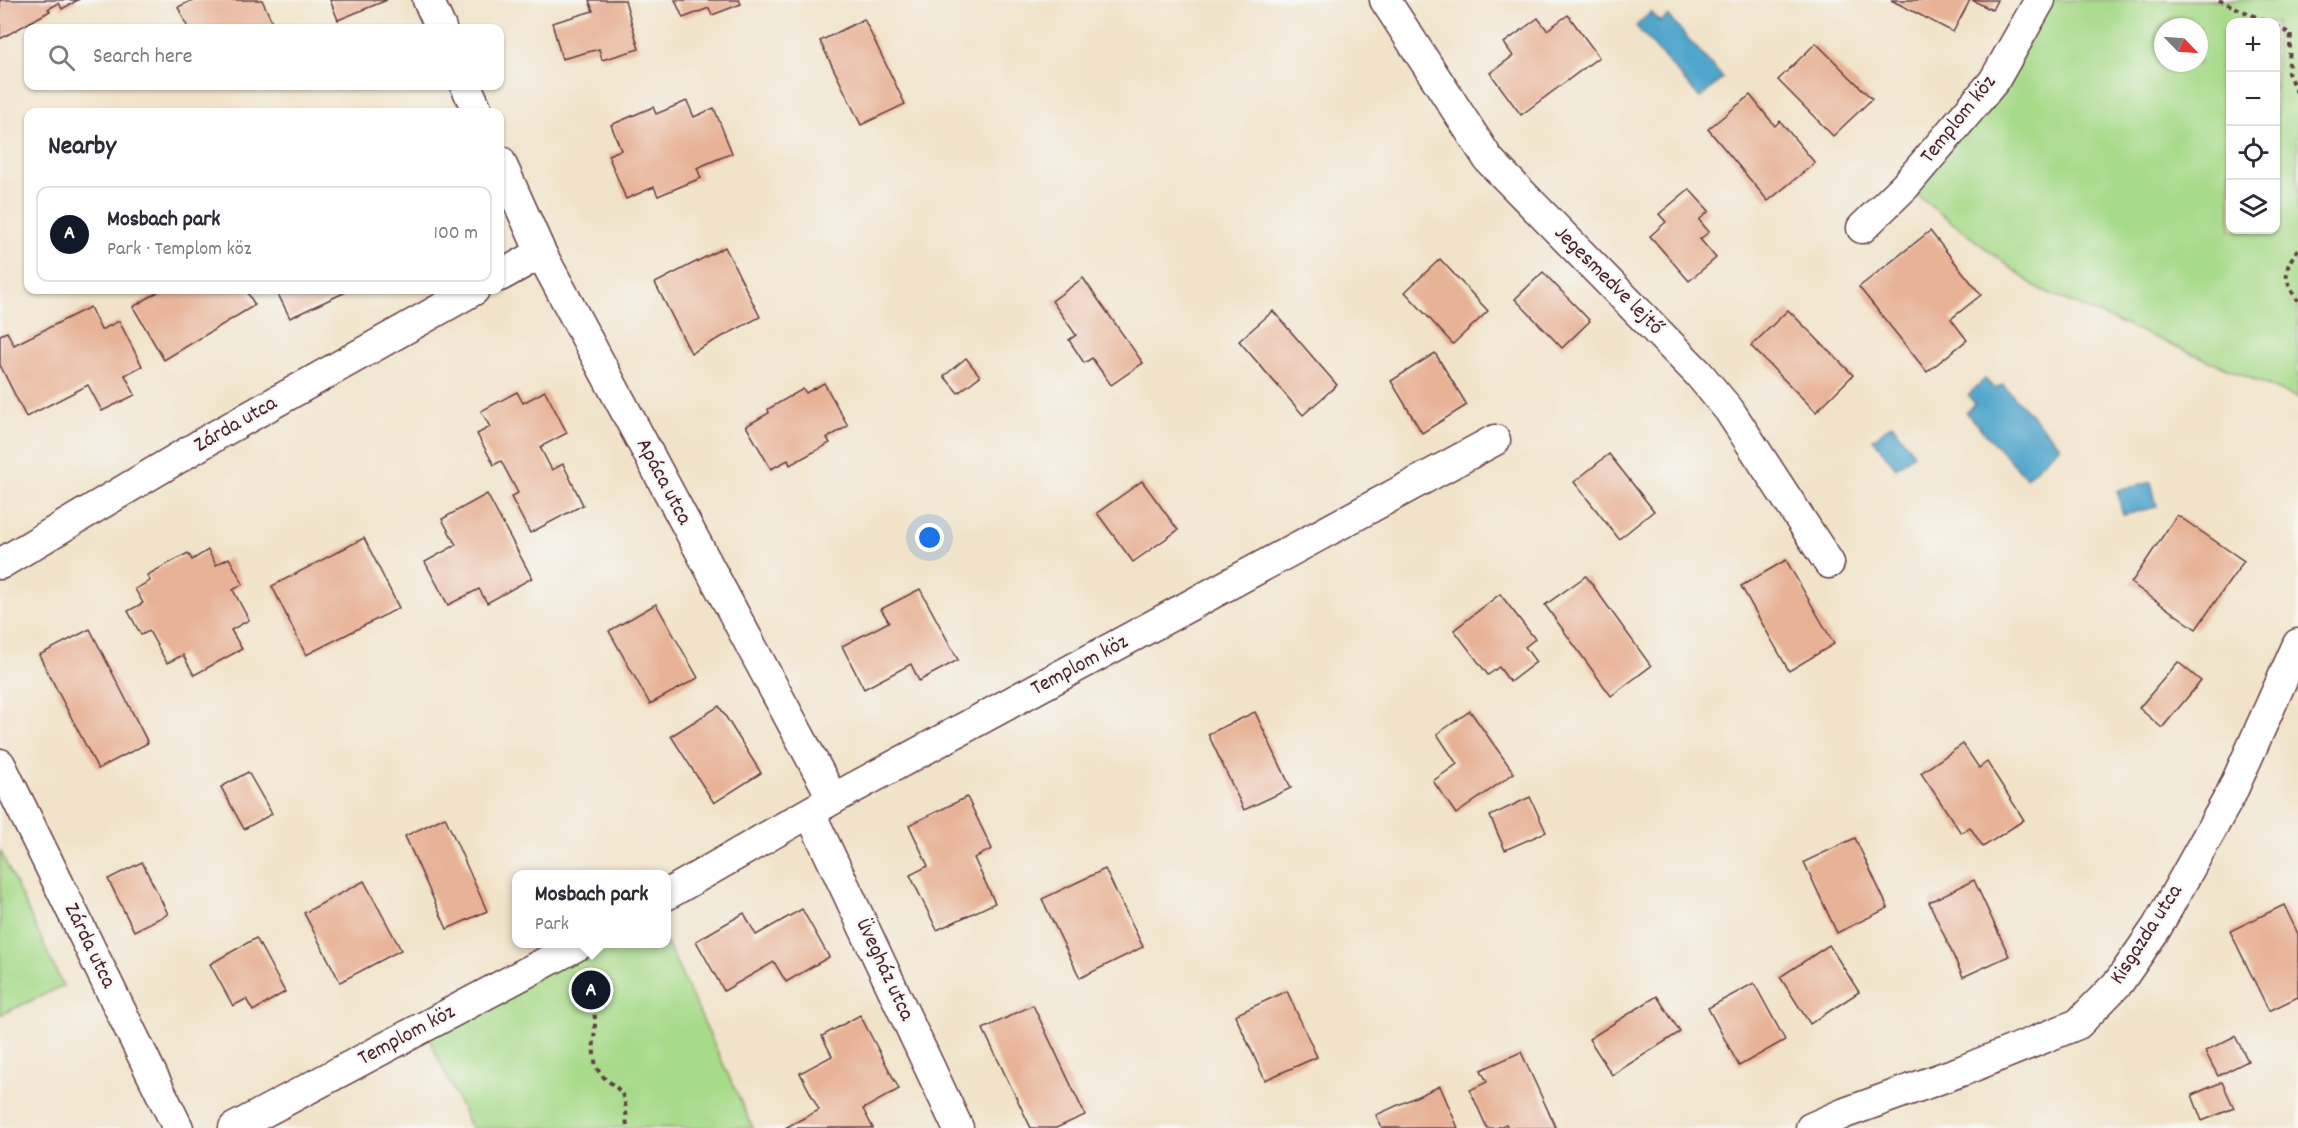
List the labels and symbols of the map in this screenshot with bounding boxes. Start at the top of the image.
north arrow [2154,18,2208,72]
street label: Templom köz [1914,69,2005,171]
street label: Jegesmedve lejtő [1546,219,1670,343]
street label: Zárda utca [189,388,284,461]
street label: Apáca utca [627,433,699,531]
your location [915,523,944,552]
street label: Templom köz [1026,627,1135,705]
street label: Kisgazda utca [2103,878,2191,991]
street label: Zárda utca [55,898,123,994]
street label: Üvegház utca [847,914,922,1027]
pin: A [572,968,610,1012]
street label: Templom köz [353,997,462,1075]

